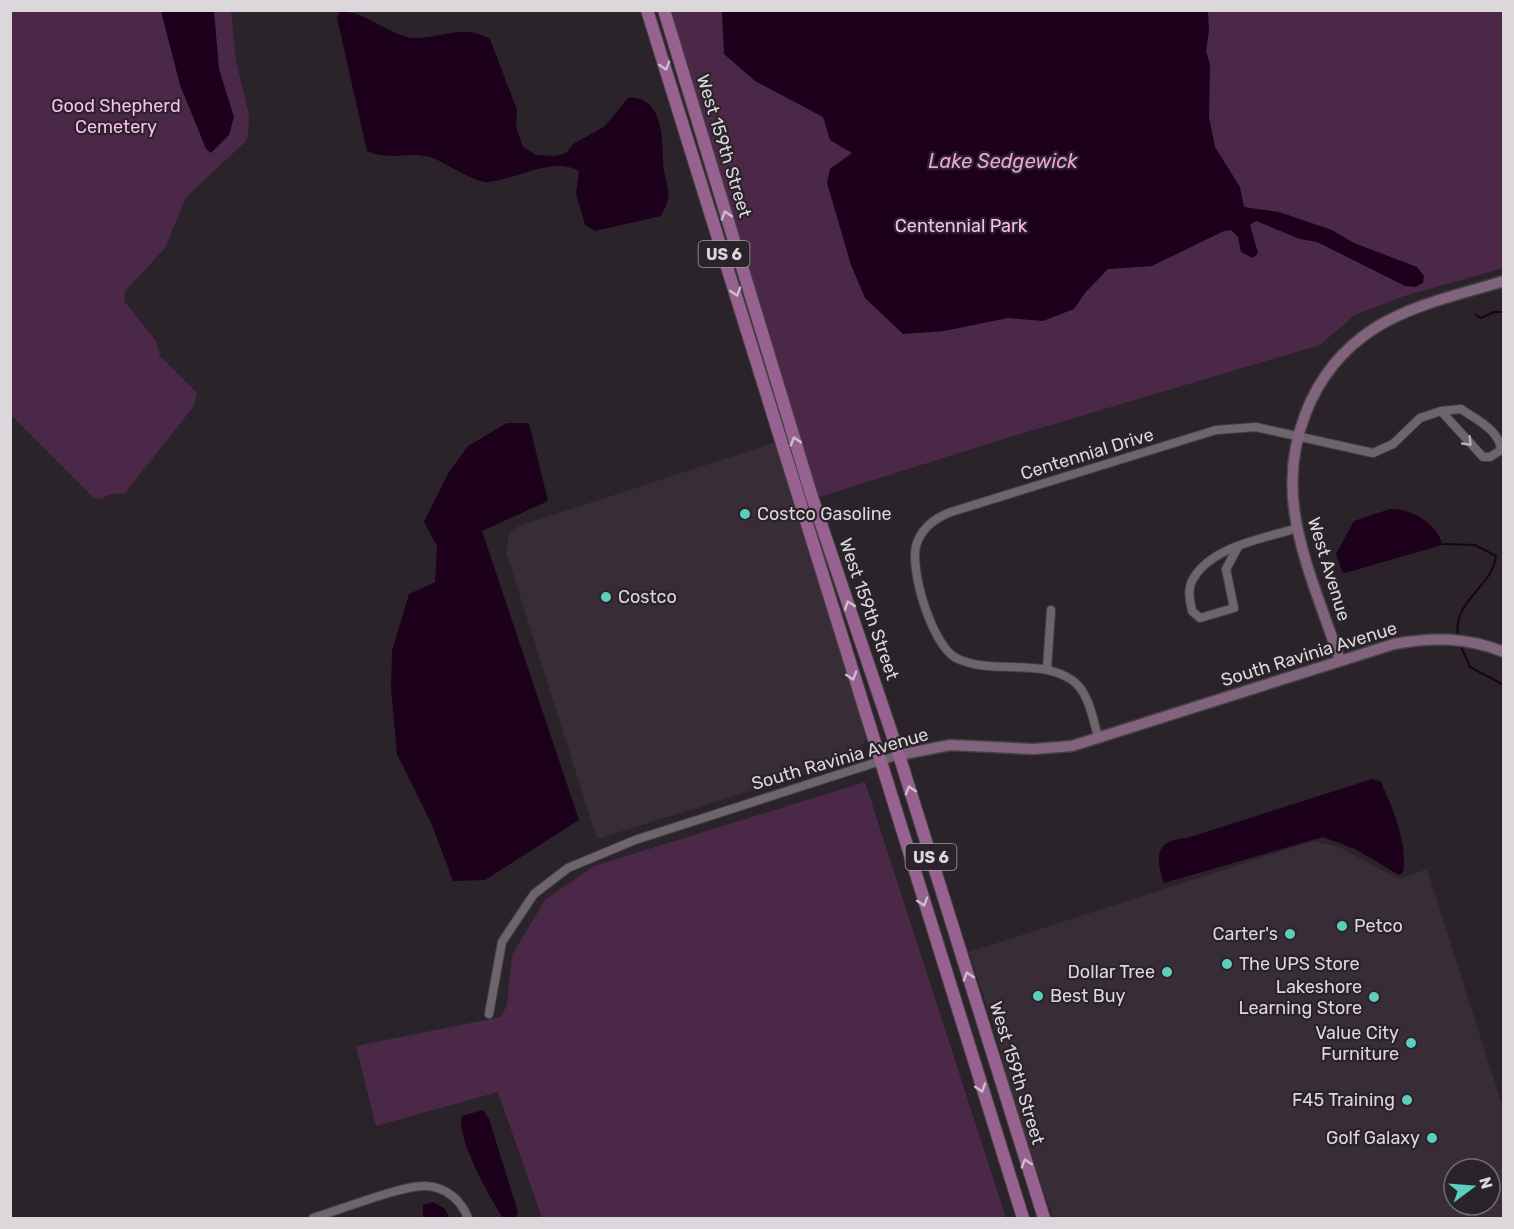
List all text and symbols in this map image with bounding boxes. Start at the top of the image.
one-way arrow [658,60,670,71]
street label: West 159th Street [692,72,756,220]
park label: Good Shepherd Cemetery [51,95,181,138]
water label: Lake Sedgewick [928,149,1078,173]
one-way arrow [721,210,733,220]
park label: Centennial Park [895,215,1028,237]
road number: US 6 [698,241,750,267]
one-way arrow [729,286,741,297]
street label: Centennial Drive [1018,423,1156,485]
one-way arrow [1461,435,1472,446]
one-way arrow [790,436,802,447]
place label: Costco Gasoline [757,503,892,525]
marker: Costco Gasoline [738,507,752,521]
street label: West Avenue [1303,514,1355,624]
street label: West 159th Street [834,535,904,683]
place label: Costco [618,586,677,608]
marker: Costco [599,590,613,604]
one-way arrow [844,600,856,611]
street label: South Ravinia Avenue [1218,617,1400,691]
one-way arrow [845,670,857,680]
street label: South Ravinia Avenue [749,723,931,795]
one-way arrow [905,785,917,796]
road number: US 6 [906,844,956,870]
one-way arrow [915,896,928,907]
place label: Petco [1354,915,1403,937]
marker: Petco [1335,919,1349,933]
place label: Carter's [1213,923,1278,945]
marker: Carter's [1283,927,1297,941]
place label: The UPS Store [1239,953,1360,975]
marker: The UPS Store [1220,957,1234,971]
place label: Dollar Tree [1067,961,1155,983]
marker: Dollar Tree [1160,965,1174,979]
one-way arrow [963,972,975,982]
place label: Lakeshore Learning Store [1239,976,1362,1019]
place label: Best Buy [1050,985,1126,1007]
marker: Best Buy [1031,989,1045,1003]
marker: Lakeshore Learning Store [1367,990,1381,1004]
street label: West 159th Street [985,999,1049,1147]
place label: Value City Furniture [1315,1022,1399,1065]
marker: Value City Furniture [1404,1036,1418,1050]
one-way arrow [974,1082,986,1093]
place label: F45 Training [1292,1089,1395,1111]
marker: F45 Training [1400,1093,1414,1107]
place label: Golf Galaxy [1326,1127,1420,1149]
marker: Golf Galaxy [1425,1131,1439,1145]
north arrow [1442,1157,1502,1217]
one-way arrow [1021,1158,1033,1169]
text: N [1475,1175,1497,1191]

